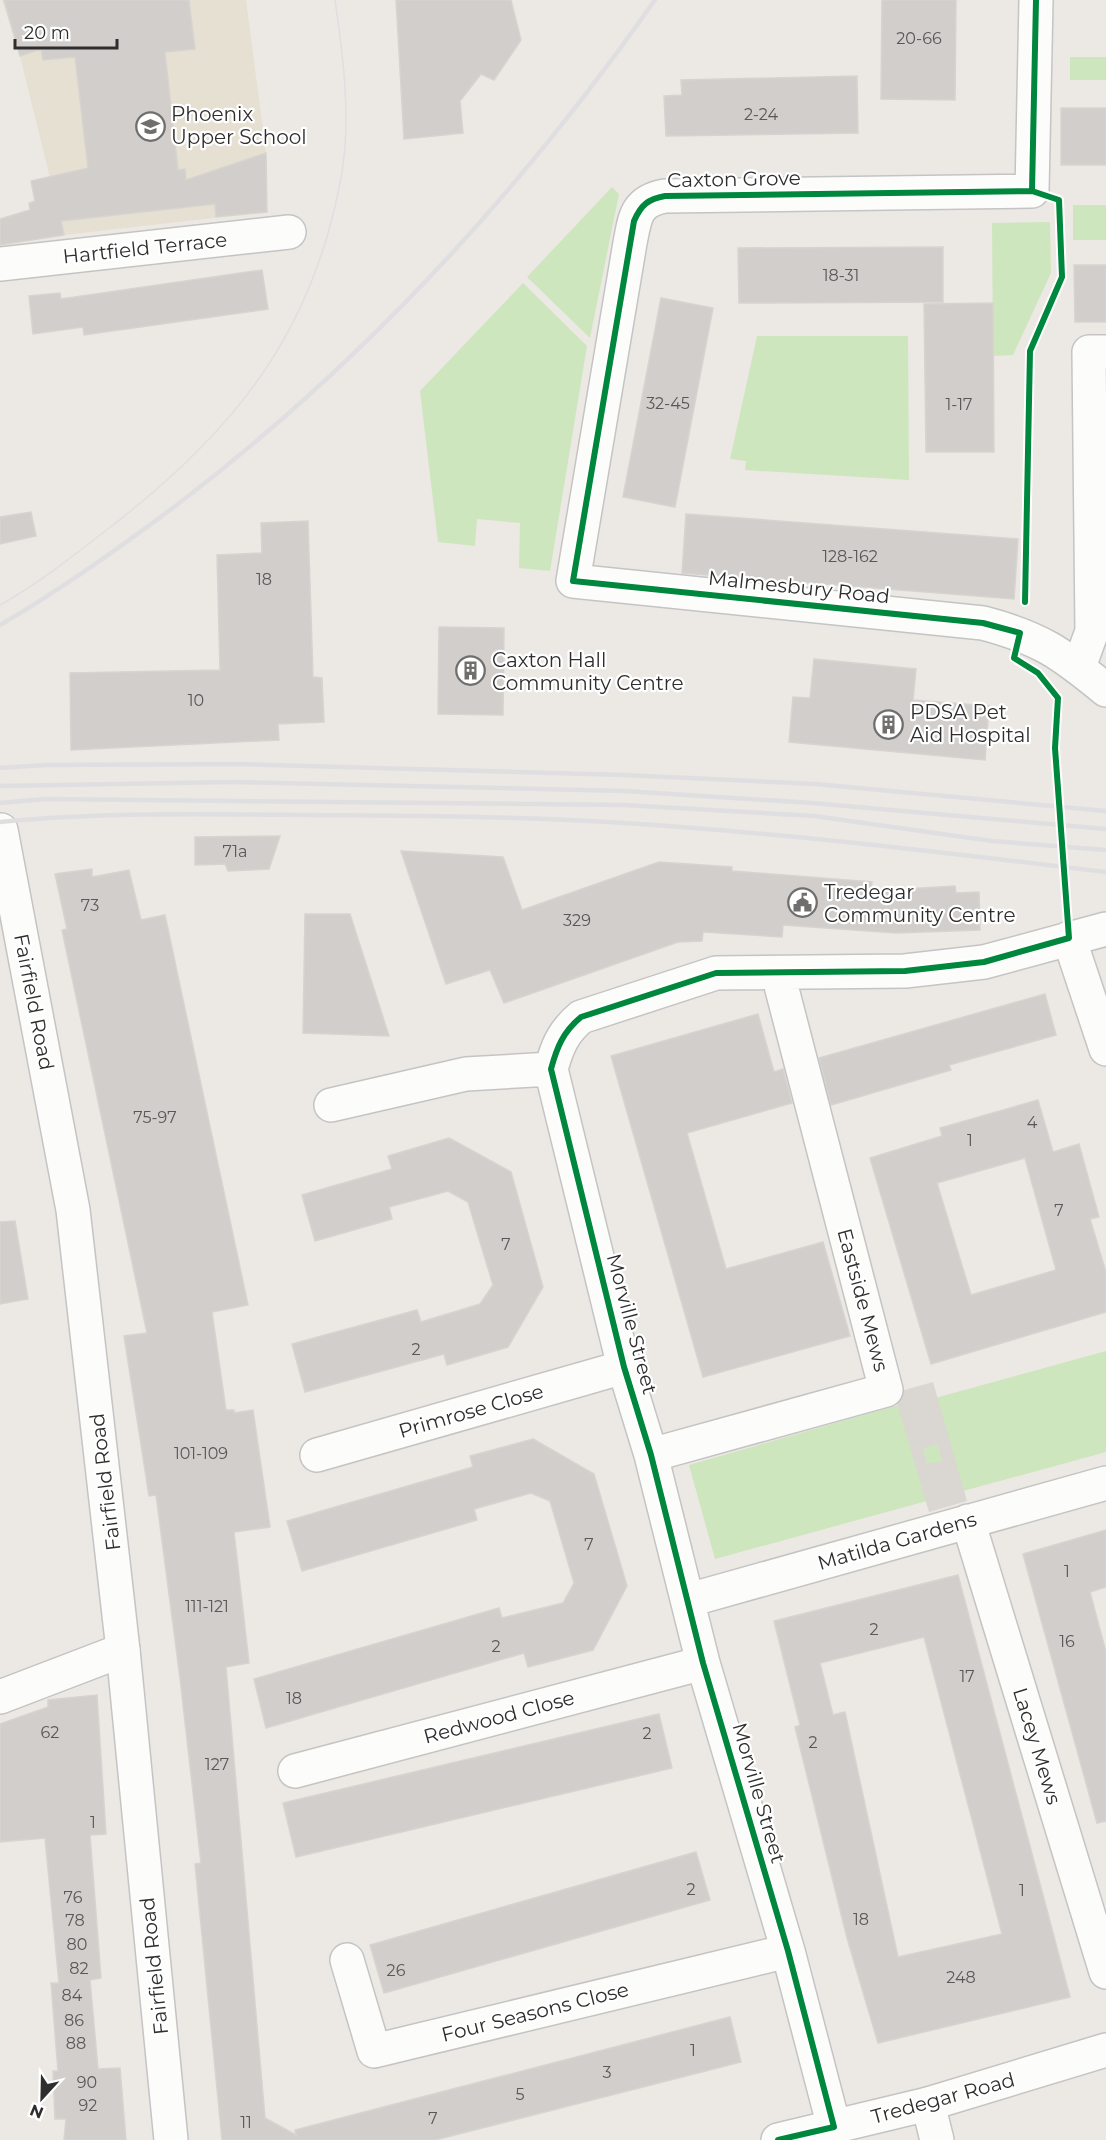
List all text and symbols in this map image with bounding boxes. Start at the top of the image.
scale bar [15,12,117,50]
text: 20 m [24,22,70,44]
house number: 20-66 [896,29,942,48]
place label: Phoenix Upper School [171,102,307,149]
house number: 2-24 [744,105,779,124]
school or university icon: Phoenix Upper School [134,110,166,142]
street label: Caxton Grove [667,166,801,192]
street label: Hartfield Terrace [62,227,228,269]
house number: 18-31 [823,266,859,285]
house number: 32-45 [646,394,690,413]
house number: 1-17 [946,395,972,414]
house number: 128-162 [822,547,878,566]
street label: Malmesbury Road [707,566,891,608]
house number: 18 [256,570,272,589]
place label: Caxton Hall Community Centre [492,648,684,695]
building icon: Caxton Hall Community Centre [455,655,487,687]
house number: 10 [188,691,204,710]
place label: PDSA Pet Aid Hospital [910,700,1031,747]
building icon: PDSA Pet Aid Hospital [873,708,905,740]
house number: 71a [223,842,247,861]
place label: Tredegar Community Centre [824,880,1016,927]
public building icon: Tredegar Community Centre [787,887,819,919]
house number: 73 [81,896,99,915]
house number: 329 [563,911,591,930]
street label: Fairfield Road [9,932,59,1072]
house number: 75-97 [133,1108,177,1127]
house number: 4 [1027,1113,1038,1132]
house number: 1 [967,1131,973,1150]
house number: 7 [1054,1201,1064,1220]
street label: Eastside Mews [832,1226,894,1374]
house number: 7 [501,1235,511,1254]
street label: Morville Street [602,1251,662,1397]
house number: 2 [411,1340,421,1359]
street label: Primrose Close [396,1379,546,1443]
street label: Fairfield Road [85,1412,125,1552]
house number: 101-109 [174,1444,228,1463]
street label: Matilda Gardens [815,1507,980,1575]
house number: 7 [584,1535,594,1554]
house number: 1 [1064,1562,1070,1581]
house number: 111-121 [185,1597,229,1616]
house number: 2 [869,1620,879,1639]
house number: 16 [1059,1632,1075,1651]
house number: 2 [491,1637,501,1656]
house number: 17 [959,1667,975,1686]
street label: Redwood Close [421,1685,577,1749]
street label: Lacey Mews [1008,1685,1066,1808]
house number: 18 [286,1689,302,1708]
street label: Morville Street [728,1720,790,1866]
house number: 62 [41,1723,59,1742]
house number: 2 [642,1724,652,1743]
house number: 2 [808,1733,818,1752]
house number: 127 [205,1755,229,1774]
house number: 1 [90,1813,96,1832]
house number: 2 [686,1880,696,1899]
house number: 1 [1019,1881,1025,1900]
house number: 76 [64,1888,83,1907]
street label: Fairfield Road [135,1896,173,2036]
house number: 18 [853,1910,869,1929]
house number: 78 [65,1911,85,1930]
house number: 80 [67,1935,87,1954]
house number: 82 [69,1959,89,1978]
house number: 26 [387,1961,406,1980]
house number: 248 [946,1968,976,1987]
street label: Four Seasons Close [439,1977,631,2047]
house number: 84 [62,1986,83,2005]
house number: 86 [64,2011,84,2030]
house number: 88 [66,2034,86,2053]
house number: 1 [690,2041,696,2060]
house number: 3 [602,2063,612,2082]
street label: Tredegar Road [869,2067,1017,2129]
north arrow [12,2068,72,2128]
house number: 90 [77,2073,97,2092]
house number: 5 [515,2085,525,2104]
house number: 92 [79,2096,97,2115]
text: N [27,2100,46,2123]
house number: 7 [428,2109,438,2128]
house number: 11 [240,2113,252,2132]

